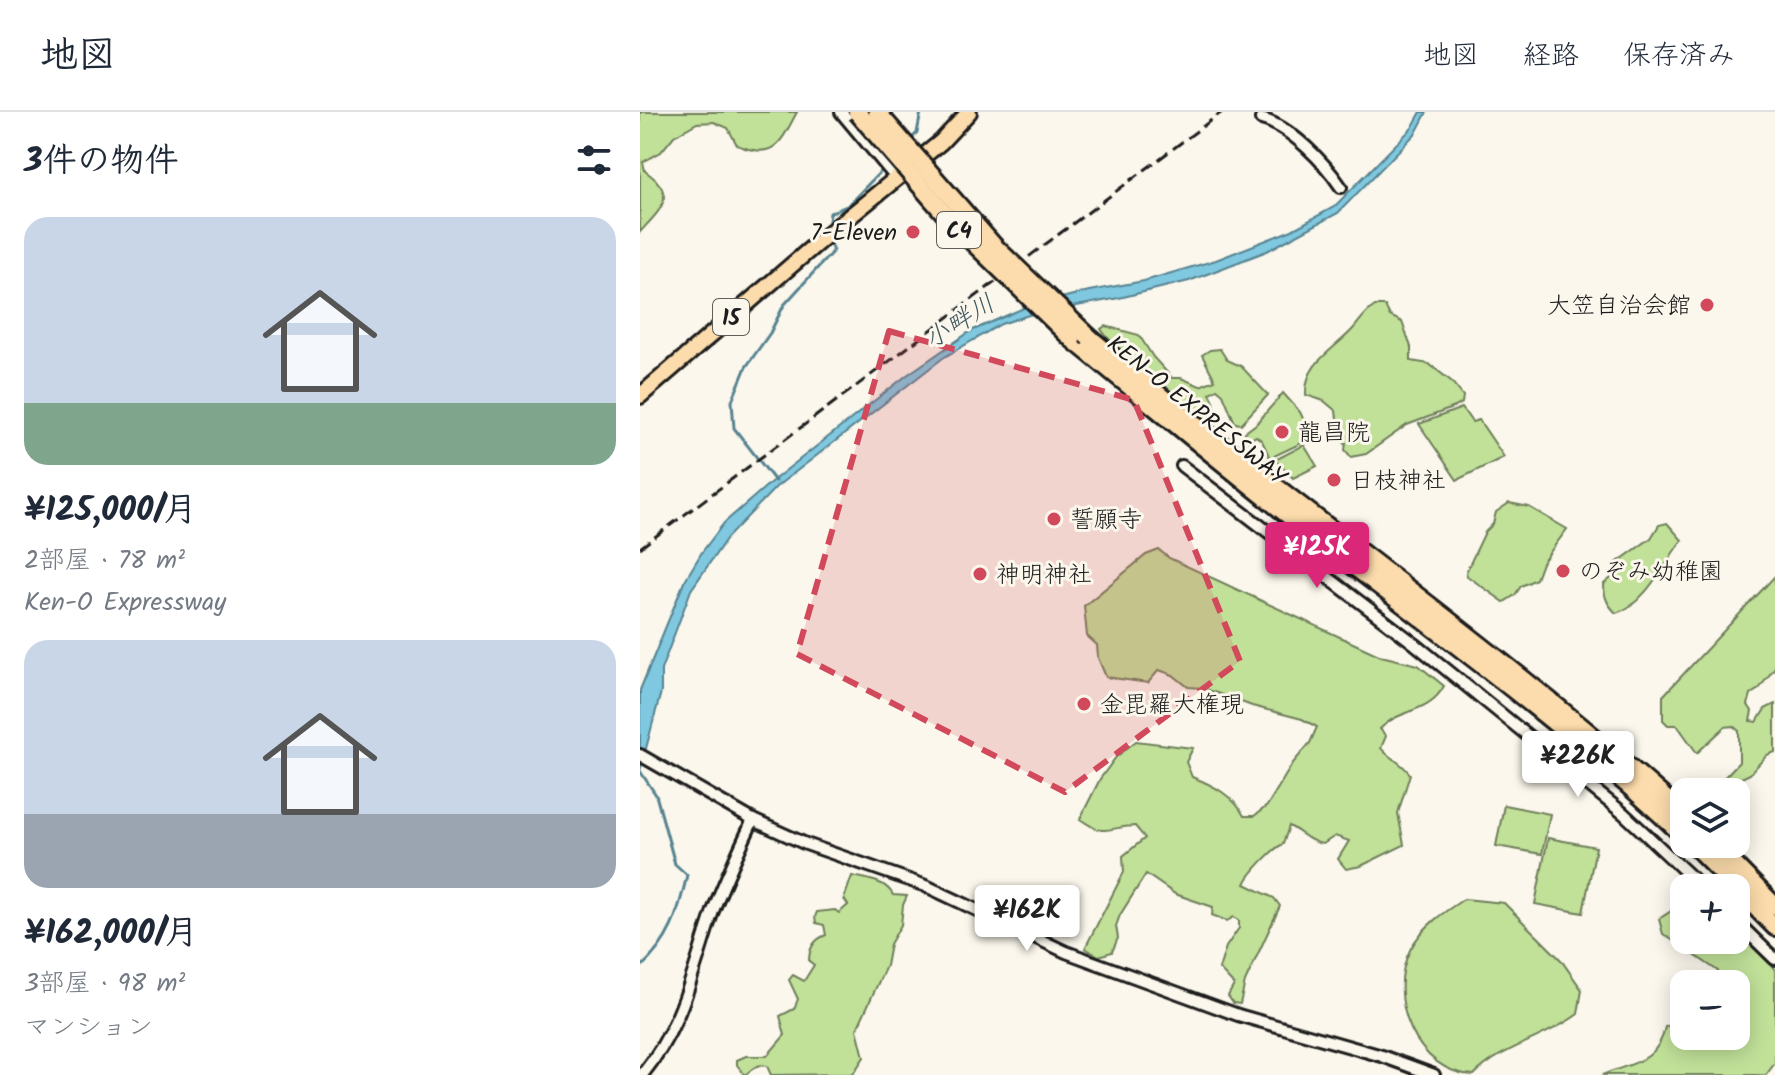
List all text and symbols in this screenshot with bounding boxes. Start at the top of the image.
text: 地図 [40,27,116,87]
text: 地図 [1423,34,1479,79]
text: 経路 [1523,34,1579,79]
text: 保存済み [1623,34,1735,79]
text: 3件の物件 [24,135,179,189]
icon: filters [572,138,616,182]
road number: C4 [937,212,981,248]
place label: 7-Eleven [810,214,897,253]
marker: 7-Eleven [904,223,922,241]
icon: home [248,269,392,413]
water label: 小畔川 [916,284,1004,361]
place label: 大笠自治会館 [1547,287,1691,326]
marker: 大笠自治会館 [1698,296,1716,314]
road number: 15 [713,299,749,335]
street label: KEN-O EXPRESSWAY [1097,326,1296,497]
place label: 龍昌院 [1298,414,1370,453]
marker: 龍昌院 [1273,423,1291,441]
place label: 日枝神社 [1350,462,1446,501]
marker: 日枝神社 [1325,471,1343,489]
text: ¥125,000/月 [24,484,197,538]
place label: 誓願寺 [1070,501,1142,540]
marker: 誓願寺 [1045,510,1063,528]
pin: ¥125K [1261,522,1373,590]
text: ¥125K [1283,527,1351,569]
text: 2部屋 · 78 m² [24,540,185,582]
place label: のぞみ幼稚園 [1579,553,1723,592]
place label: 神明神社 [996,556,1092,595]
marker: のぞみ幼稚園 [1554,562,1572,580]
marker: 神明神社 [971,565,989,583]
text: Ken-O Expressway [24,582,226,624]
place label: 金毘羅大権現 [1100,686,1244,725]
icon: home [248,692,392,836]
marker: 金毘羅大権現 [1075,695,1093,713]
pin: ¥226K [1522,731,1634,799]
text: ¥226K [1540,736,1616,778]
map controls [1670,778,1750,1050]
button: layers [1670,778,1750,858]
button: + [1670,874,1750,954]
pin: ¥162K [971,885,1083,953]
text: ¥162K [993,890,1061,932]
text: ¥162,000/月 [24,907,198,961]
text: 3部屋 · 98 m² [24,963,185,1005]
button: − [1670,970,1750,1050]
text: マンション [24,1007,153,1049]

